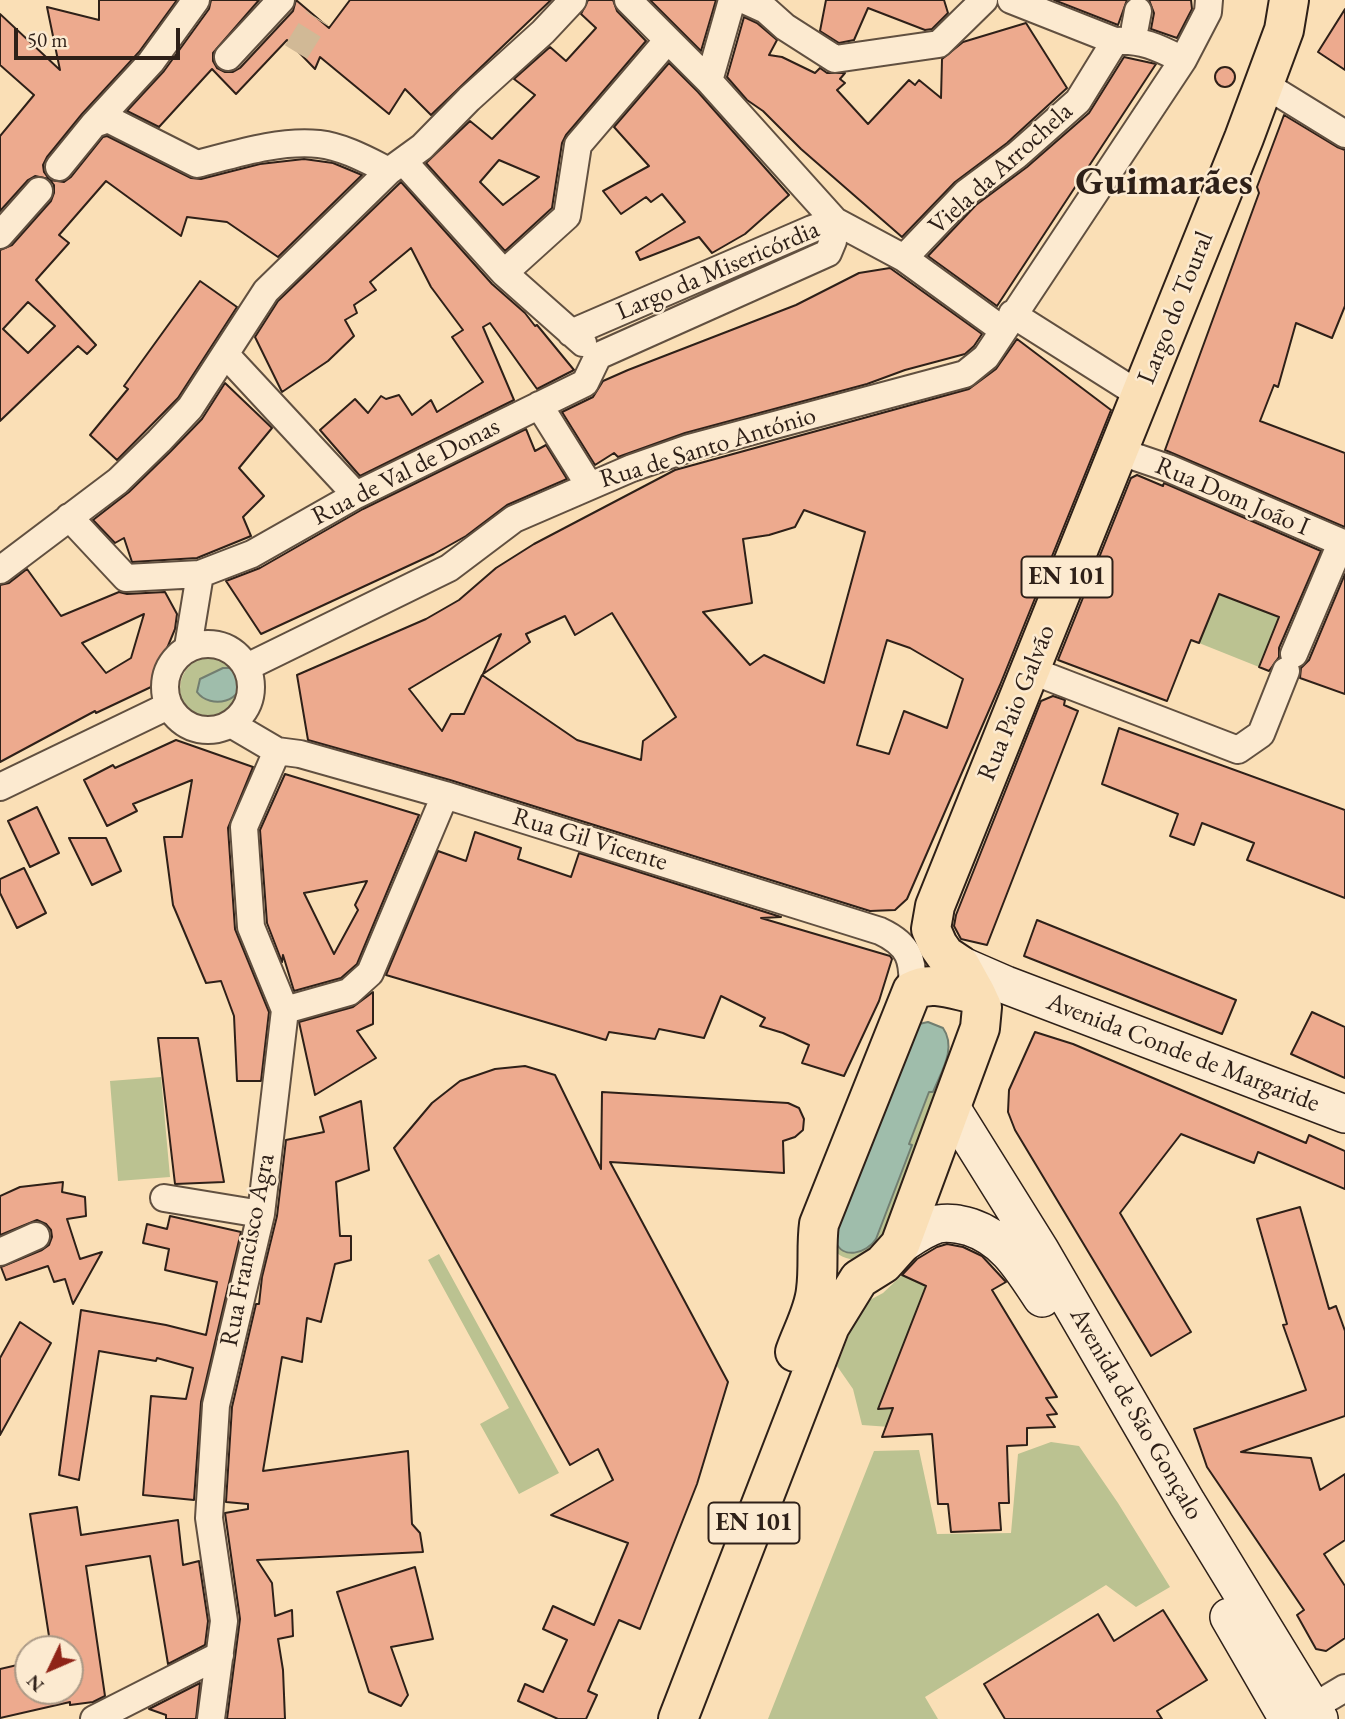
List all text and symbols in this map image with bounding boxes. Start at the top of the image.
scale bar [18,14,184,58]
text: 50 m [27,26,68,53]
street label: Viela da Arrochela [923,96,1079,242]
district label: Guimarães [1075,159,1253,207]
street label: Largo da Misericórdia [612,214,824,328]
street label: Largo do Toural [1131,227,1221,389]
street label: Rua de Santo António [596,400,820,496]
street label: Rua de Val de Donas [307,411,505,533]
street label: Rua Dom João I [1150,451,1314,543]
road number: EN 101 [1021,556,1112,598]
street label: Rua Paio Galvão [972,620,1062,786]
street label: Rua Gil Vicente [509,802,671,878]
street label: Avenida Conde de Margaride [1042,986,1324,1120]
street label: Rua Francisco Agra [214,1151,282,1349]
street label: Avenida de São Gonçalo [1062,1302,1210,1526]
road number: EN 101 [708,1503,800,1544]
north arrow [14,1635,84,1705]
text: N [21,1669,49,1698]

